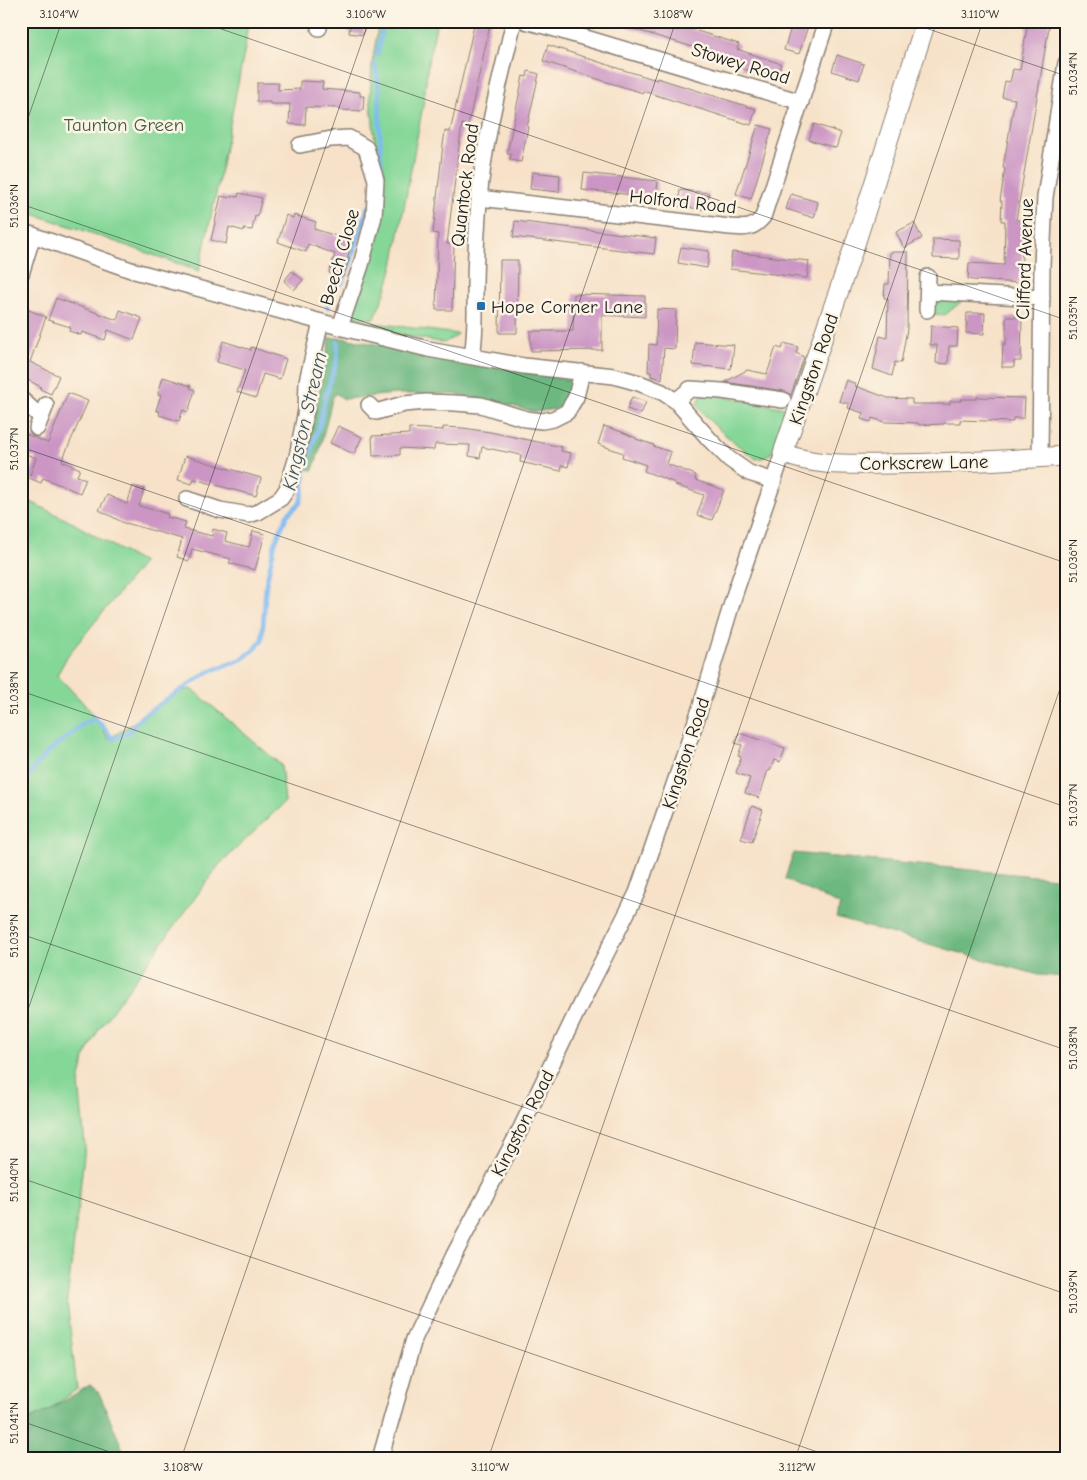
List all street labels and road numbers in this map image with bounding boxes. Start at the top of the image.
street label: Stowey Road [689,39,793,89]
street label: Quantock Road [447,122,483,248]
street label: Holford Road [628,185,737,219]
street label: Clifford Avenue [1012,198,1038,320]
street label: Beech Close [316,206,364,308]
street label: Kingston Road [785,311,843,428]
street label: Corkscrew Lane [859,451,989,475]
street label: Kingston Road [658,695,714,812]
street label: Kingston Road [487,1067,559,1180]

